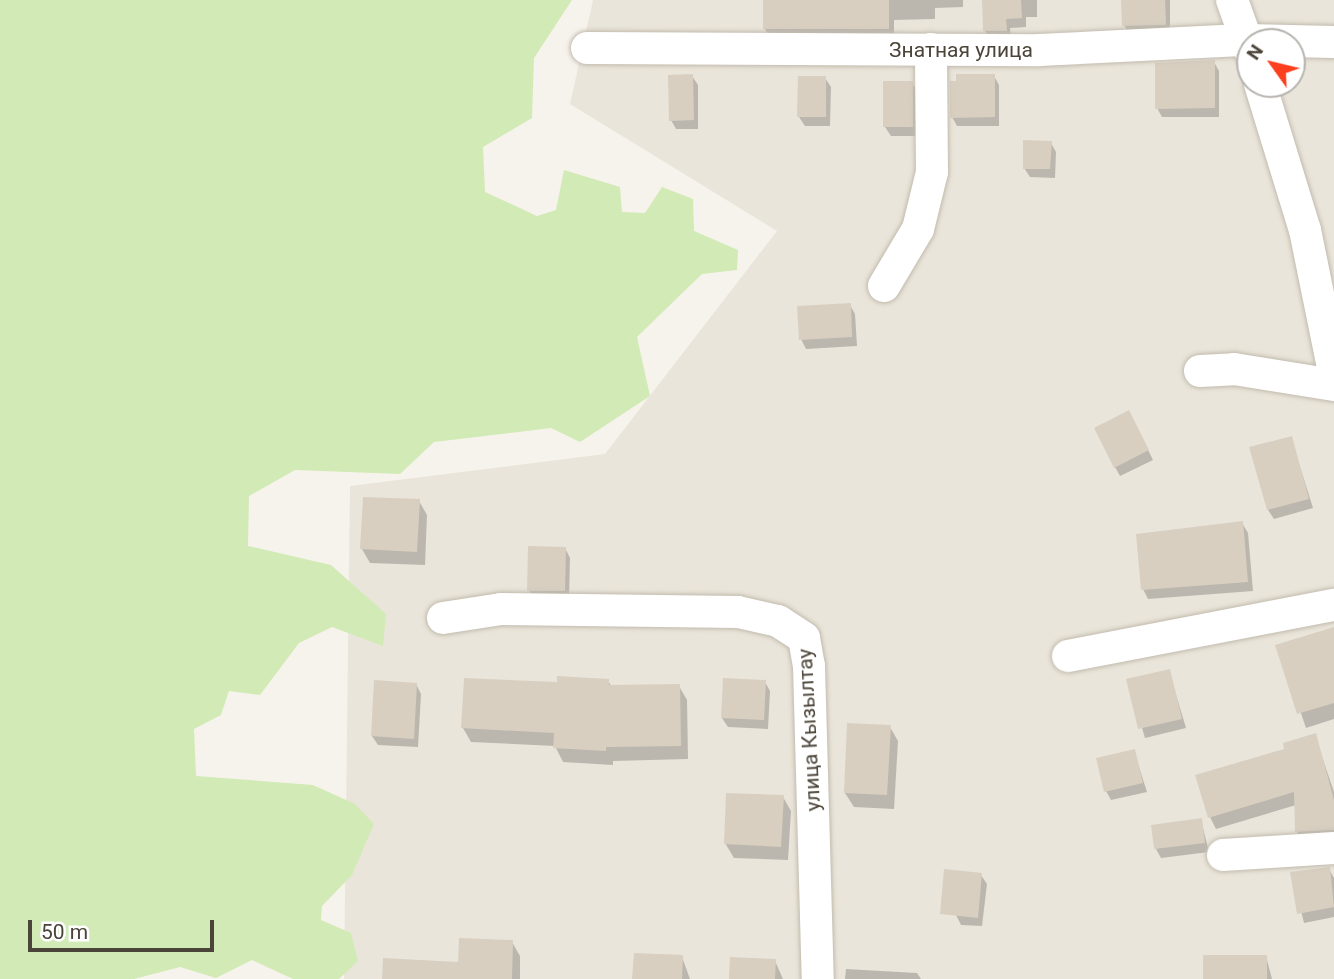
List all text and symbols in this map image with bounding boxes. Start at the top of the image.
north arrow [1236,28,1306,98]
street label: Знатная улица [889,37,1033,63]
text: N [1242,40,1268,64]
street label: улица Кызылтау [792,648,826,812]
scale bar [32,906,217,950]
text: 50 m [41,920,88,944]

